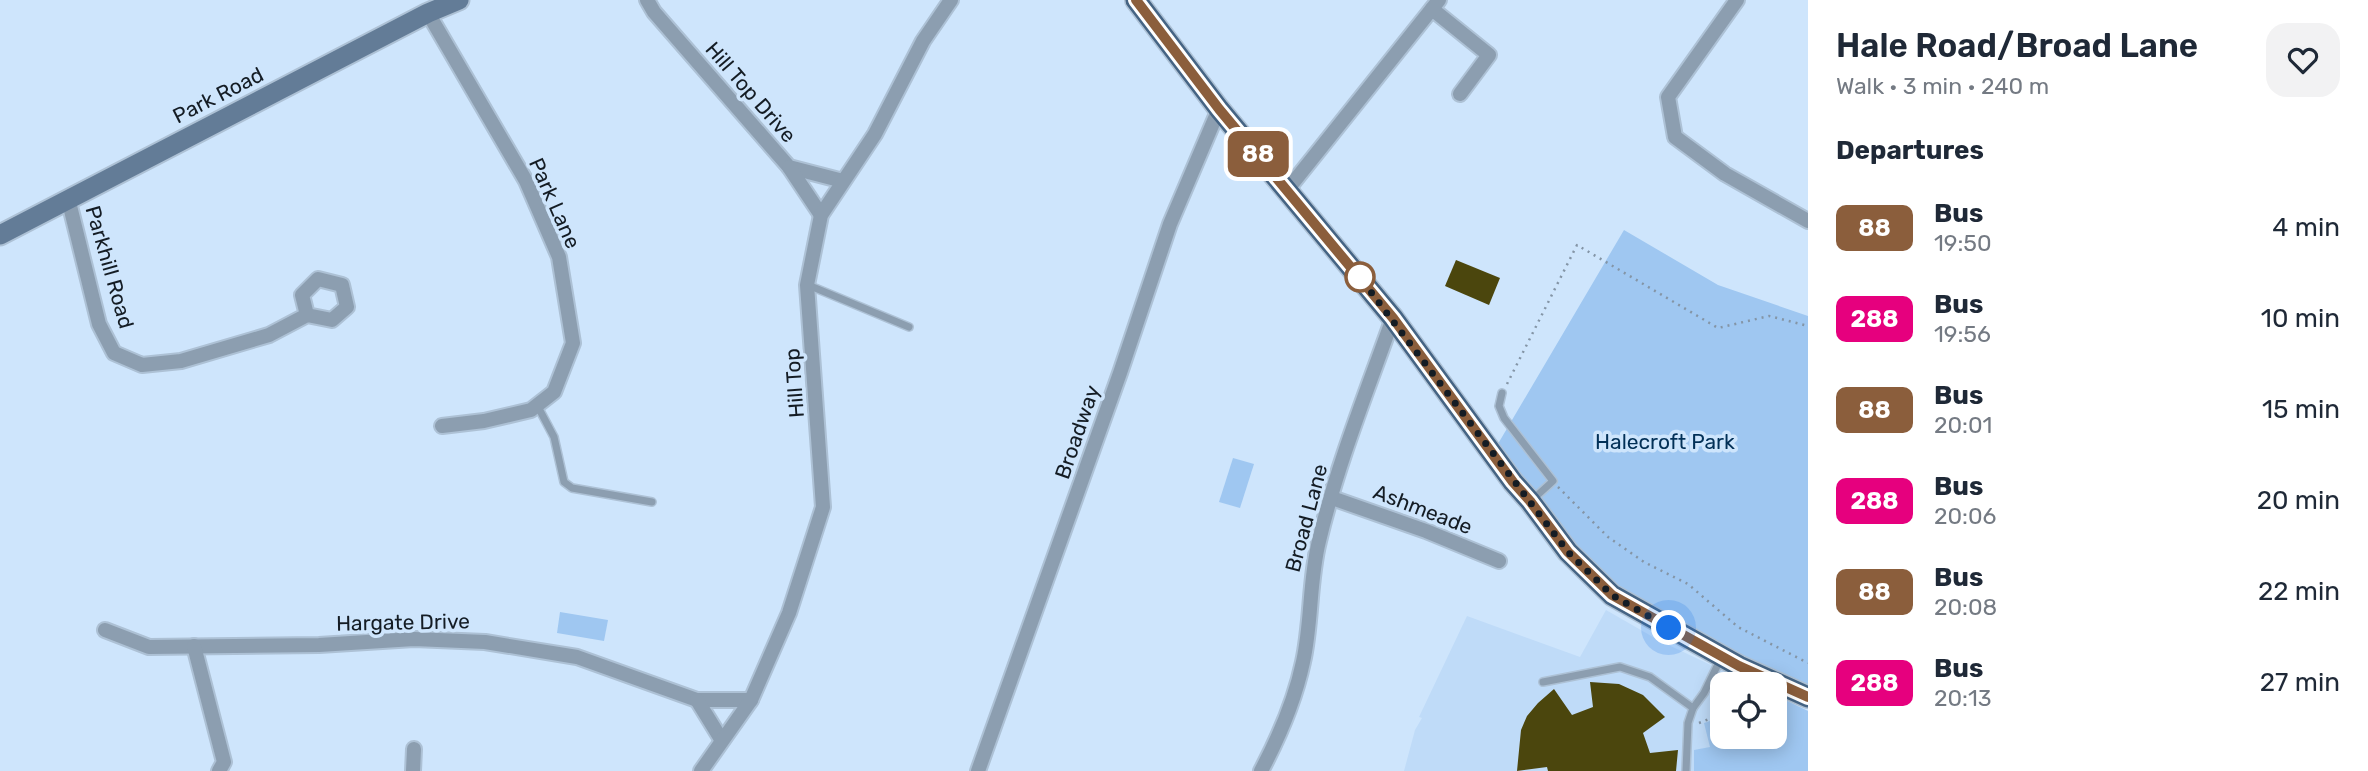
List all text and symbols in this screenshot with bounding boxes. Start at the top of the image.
button: heart [2266,23,2340,97]
text: Hale Road/Broad Lane [1836,26,2198,65]
street label: Hill Top Drive [700,37,802,147]
street label: Park Road [168,62,268,128]
text: Walk · 3 min · 240 m [1836,72,2049,100]
line badge: 88 [1226,131,1290,177]
text: Departures [1836,135,1984,166]
text: 88 [1242,140,1274,168]
street label: Park Lane [524,154,586,252]
text: Bus [1934,198,1983,229]
street label: Parkhill Road [81,203,139,331]
text: 4 min [2272,212,2340,243]
text: 88 [1858,214,1891,242]
text: 19:50 [1934,229,1992,257]
unlabelled marker [1345,262,1375,292]
text: Bus [1934,289,1983,320]
text: 10 min [2261,303,2340,334]
text: 288 [1850,305,1899,333]
text: 19:56 [1934,320,1991,348]
street label: Hill Top [779,347,809,419]
text: Bus [1934,380,1983,411]
street label: Broadway [1049,381,1105,482]
text: 15 min [2262,394,2340,425]
text: 88 [1858,396,1891,424]
text: 20:01 [1934,411,1992,439]
park label: Halecroft Park [1595,429,1735,454]
street label: Broad Lane [1280,461,1332,575]
text: Bus [1934,471,1983,502]
street label: Ashmeade [1370,479,1476,539]
text: 20 min [2257,485,2340,516]
text: 288 [1850,487,1899,515]
text: 20:06 [1934,502,1996,530]
text: Bus [1934,562,1983,593]
text: 22 min [2258,576,2340,607]
text: 88 [1858,578,1891,606]
text: 20:08 [1934,593,1997,621]
street label: Hargate Drive [336,608,470,636]
your location [1651,610,1686,645]
text: Bus [1934,653,1983,684]
text: 27 min [2260,667,2340,698]
text: 288 [1850,669,1899,697]
map controls [1710,672,1787,749]
button: locate [1710,672,1787,749]
text: 20:13 [1934,684,1992,712]

